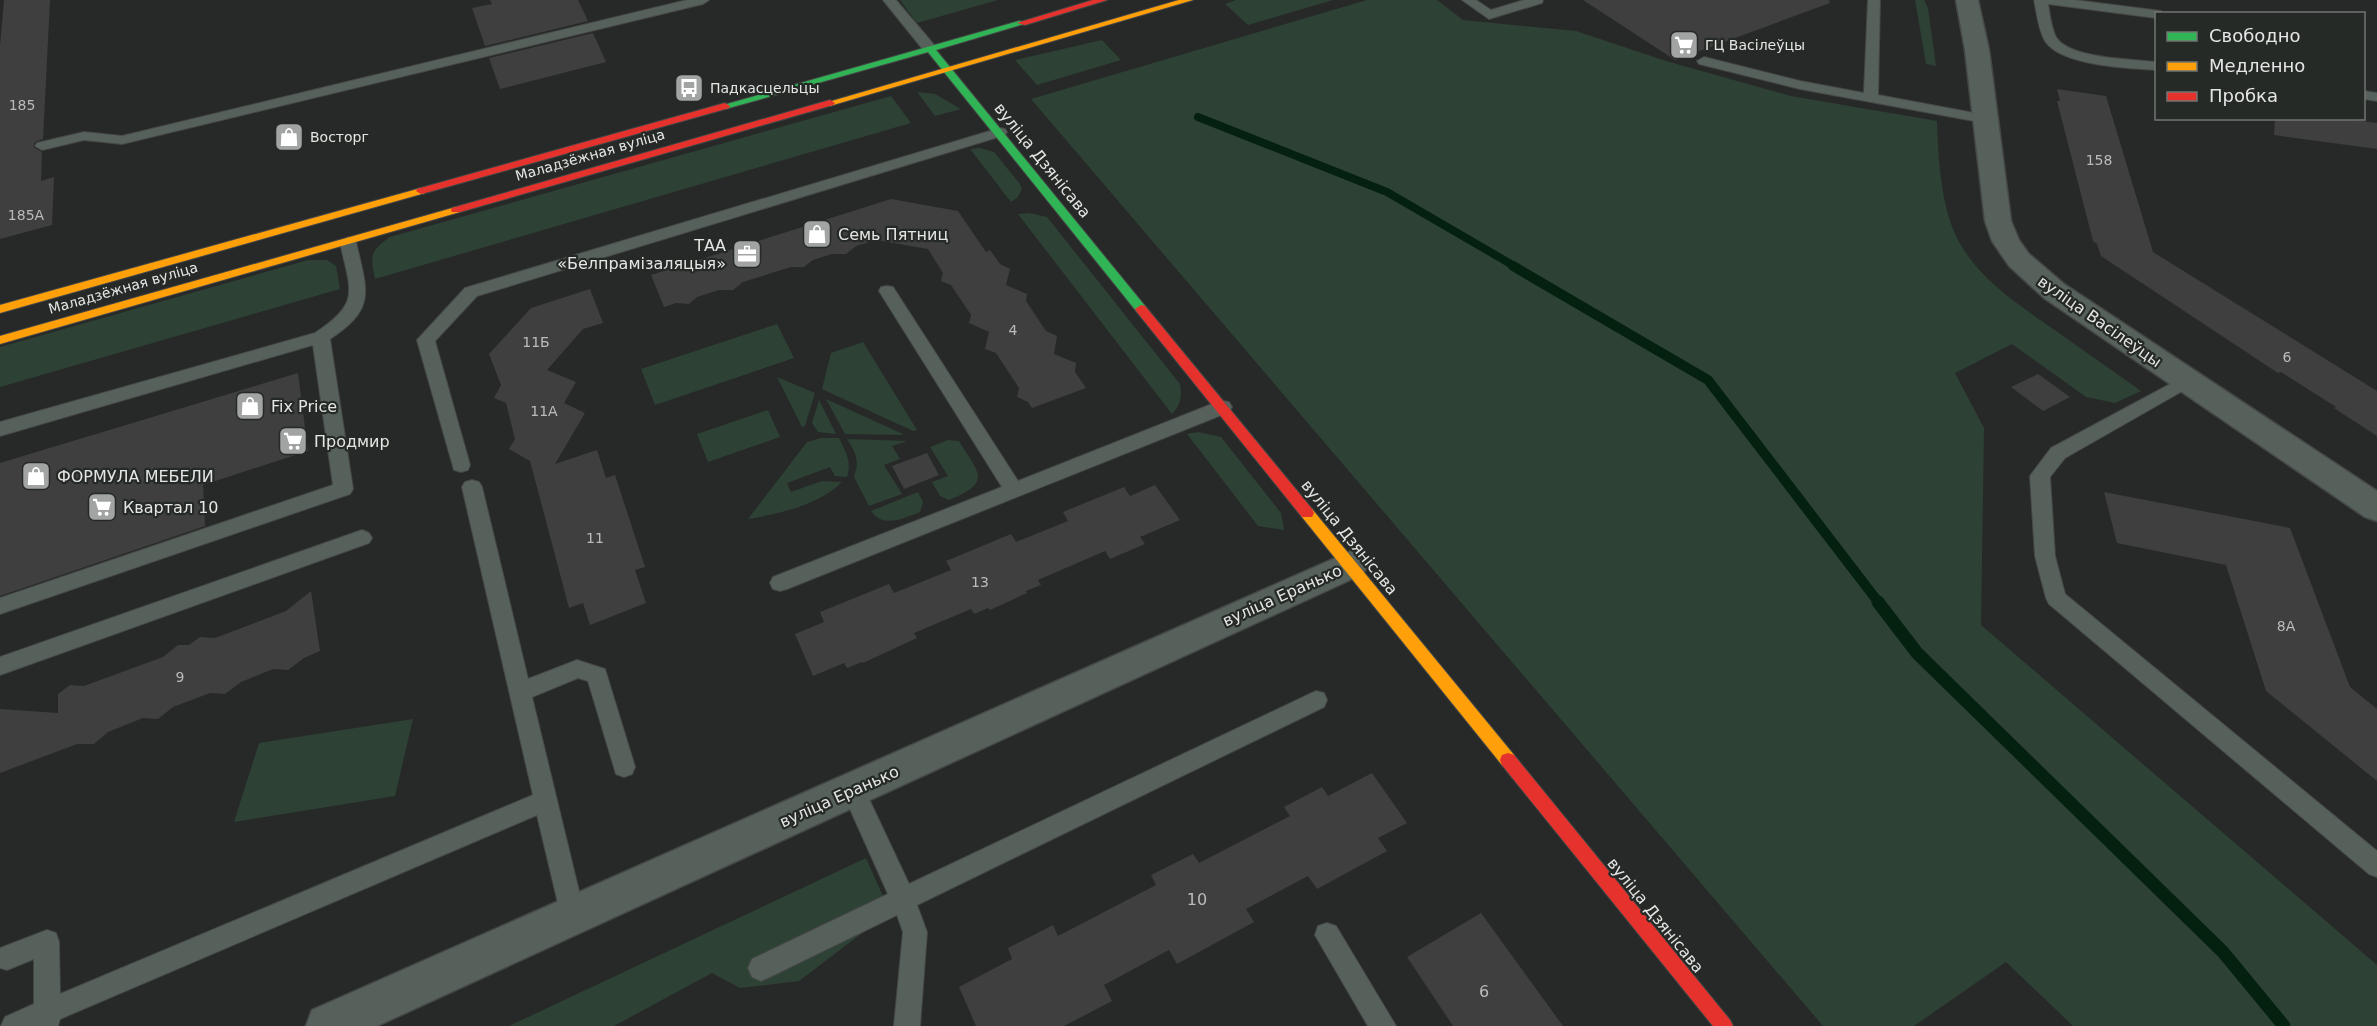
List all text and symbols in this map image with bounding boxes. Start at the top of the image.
legend [2155,12,2365,120]
text: Свободно [2209,25,2301,46]
supermarket icon: ГЦ Васілеўцы [1668,29,1700,61]
place label: ГЦ Васілеўцы [1705,37,1805,53]
text: Медленно [2209,55,2305,76]
bus stop icon: Падкасцельцы [673,72,705,104]
place label: Падкасцельцы [710,80,819,96]
text: Пробка [2209,85,2278,106]
house number: 185 [9,97,35,113]
street label: вуліца Дзянісава [990,99,1095,222]
shop icon: Восторг [273,121,305,153]
street label: Маладзёжная вуліца [513,126,667,184]
place label: Восторг [310,129,369,145]
house number: 158 [2086,152,2112,168]
house number: 185А [8,207,45,223]
shop icon: Семь Пятниц [801,218,833,250]
place label: Семь Пятниц [838,225,948,244]
place label: ТАА «Белпрамізаляцыя» [557,236,726,273]
office icon: ТАА «Белпрамізаляцыя» [731,238,763,270]
street label: Маладзёжная вуліца [46,259,200,317]
street label: вуліца Васілеўцы [2034,272,2165,371]
house number: 4 [1009,322,1018,338]
house number: 11Б [522,334,550,350]
house number: 6 [2283,349,2292,365]
shop icon: Fix Price [234,390,266,422]
place label: Fix Price [271,397,337,416]
house number: 11А [530,403,558,419]
supermarket icon: Продмир [277,425,309,457]
place label: Продмир [314,432,390,451]
shop icon: ФОРМУЛА МЕБЕЛИ [20,460,52,492]
place label: ФОРМУЛА МЕБЕЛИ [57,467,214,486]
street label: вуліца Дзянісава [1297,476,1402,599]
supermarket icon: Квартал 10 [86,491,118,523]
place label: Квартал 10 [123,498,219,517]
house number: 11 [586,530,604,546]
street label: вуліца Еранько [1220,561,1345,630]
house number: 13 [971,574,989,590]
house number: 8А [2277,618,2296,634]
house number: 9 [176,669,184,685]
street label: вуліца Еранько [777,762,902,831]
street label: вуліца Дзянісава [1603,854,1708,977]
house number: 10 [1187,890,1207,909]
house number: 6 [1479,982,1489,1001]

